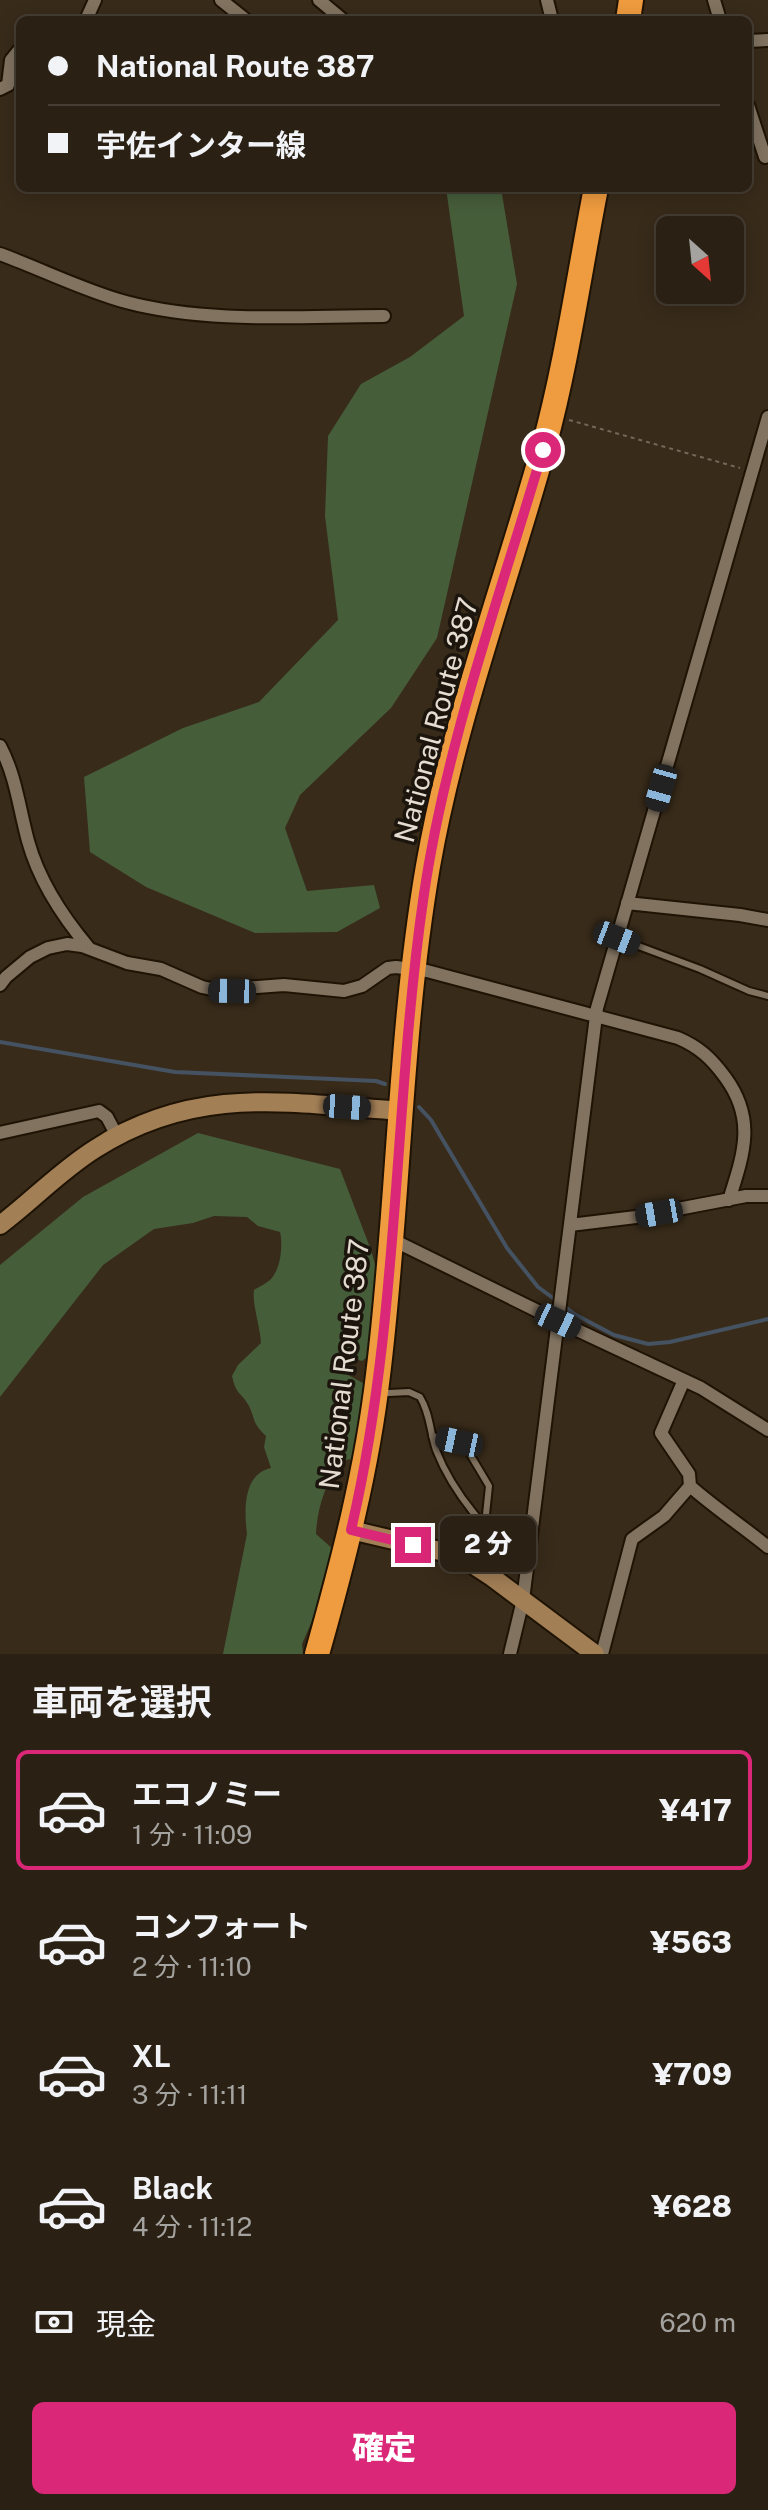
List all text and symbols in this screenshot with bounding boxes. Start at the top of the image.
text: National Route 387 [96,48,375,84]
text: 宇佐インター線 [96,127,306,163]
north arrow [656,216,744,304]
map controls [656,216,744,304]
route start [525,432,561,468]
street label: National Route 387 [387,594,484,846]
car [643,762,679,814]
car [590,918,644,958]
car [208,979,256,1003]
car [322,1093,372,1121]
car [633,1197,685,1229]
street label: National Route 387 [312,1237,375,1491]
car [531,1300,585,1342]
car [433,1425,485,1459]
callout: 2 分 [441,1517,537,1573]
route end [395,1527,431,1563]
text: 2 分 [464,1528,512,1559]
text: 車両を選択 [32,1681,212,1723]
icon: car [36,1774,108,1846]
text: エコノミー [132,1776,282,1812]
text: ¥417 [659,1792,732,1828]
text: 1 分 · 11:09 [132,1819,252,1850]
icon: car [36,1906,108,1978]
text: コンフォート [132,1908,311,1944]
text: ¥563 [650,1924,732,1960]
text: 2 分 · 11:10 [132,1951,252,1982]
icon: car [36,2038,108,2110]
text: XL [132,2038,171,2074]
text: ¥709 [653,2056,732,2092]
text: 3 分 · 11:11 [132,2079,247,2110]
icon: car [36,2170,108,2242]
text: Black [132,2170,213,2206]
text: ¥628 [651,2188,732,2224]
text: 4 分 · 11:12 [132,2211,252,2242]
icon: cash [32,2300,76,2344]
text: 現金 [96,2306,156,2342]
text: 620 m [660,2307,736,2338]
button: 確定 [32,2402,736,2494]

